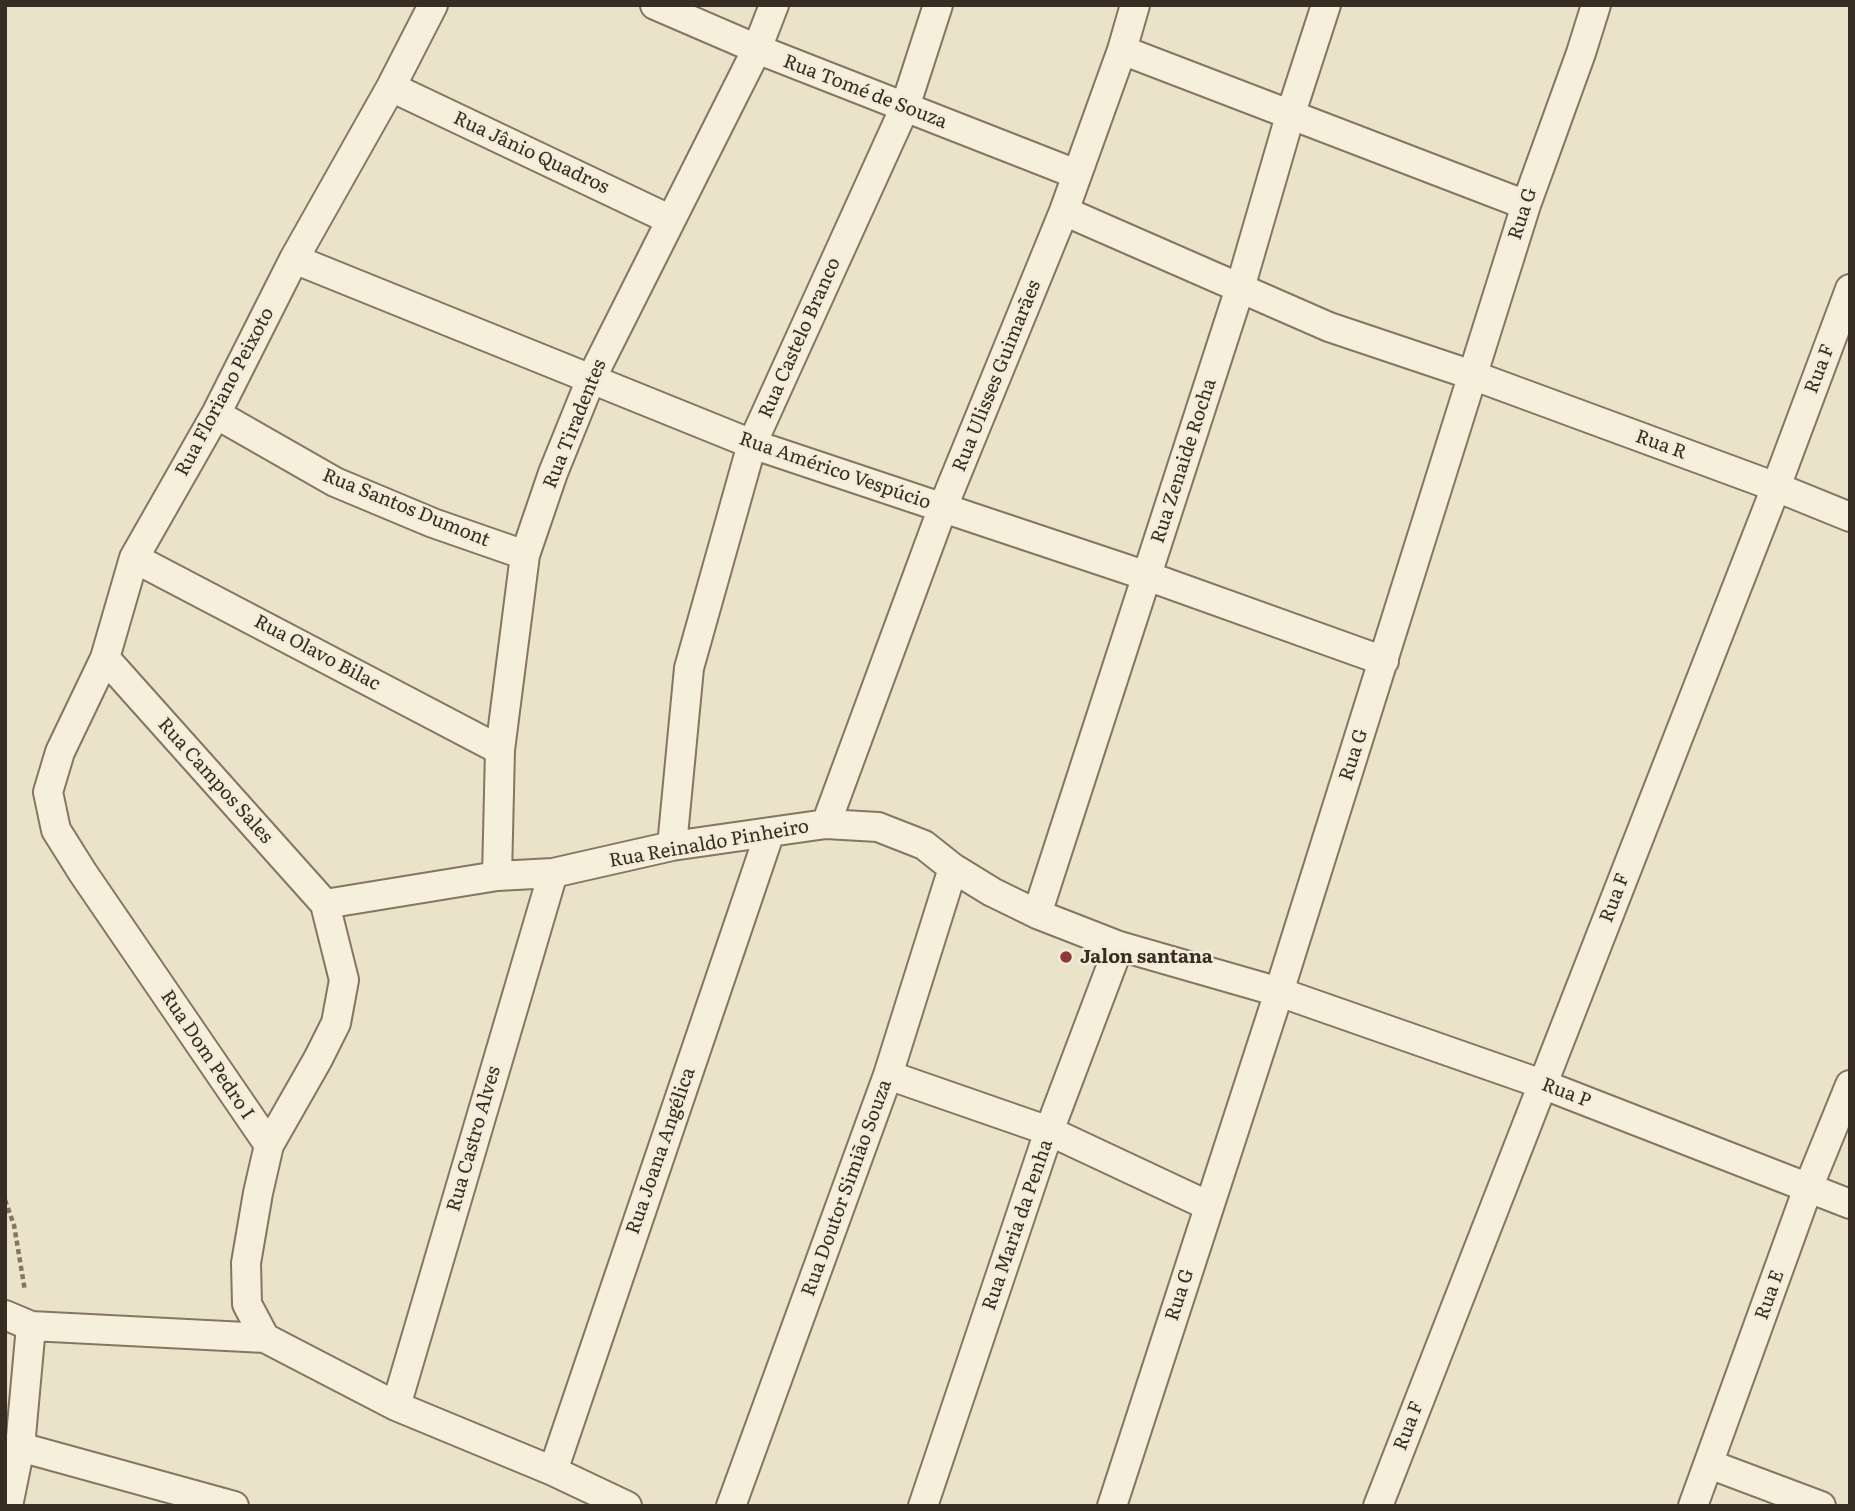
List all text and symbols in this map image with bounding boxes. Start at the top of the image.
street label: Rua Tomé de Souza [780,50,950,134]
street label: Rua Jânio Quadros [450,107,612,199]
street label: Rua G [1504,185,1542,243]
street label: Rua Castelo Branco [754,254,846,422]
street label: Rua Ulisses Guimarães [948,277,1046,475]
street label: Rua Floriano Peixoto [171,304,279,480]
street label: Rua F [1800,341,1840,397]
street label: Rua Tiradentes [539,356,611,492]
street label: Rua Zenaide Rocha [1147,376,1221,546]
street label: Rua R [1632,425,1690,465]
street label: Rua Américo Vespúcio [736,427,934,515]
street label: Rua Santos Dumont [319,464,493,552]
street label: Rua Olavo Bilac [250,610,384,696]
street label: Rua Campos Sales [153,714,277,848]
street label: Rua G [1335,726,1373,784]
street label: Rua Reinaldo Pinheiro [607,815,811,873]
street label: Rua F [1595,870,1635,926]
place label: Jalon santana [1080,946,1213,968]
marker: Jalon santana [1058,949,1074,965]
street label: Rua Dom Pedro I [155,986,259,1124]
street label: Rua Castro Alves [442,1064,506,1214]
street label: Rua Joana Angélica [622,1065,700,1237]
street label: Rua P [1538,1073,1594,1113]
street label: Rua Doutor Simião Souza [797,1077,897,1299]
street label: Rua Maria da Penha [978,1137,1058,1313]
street label: Rua G [1161,1266,1199,1324]
street label: Rua E [1751,1267,1789,1323]
street label: Rua F [1389,1398,1429,1454]

